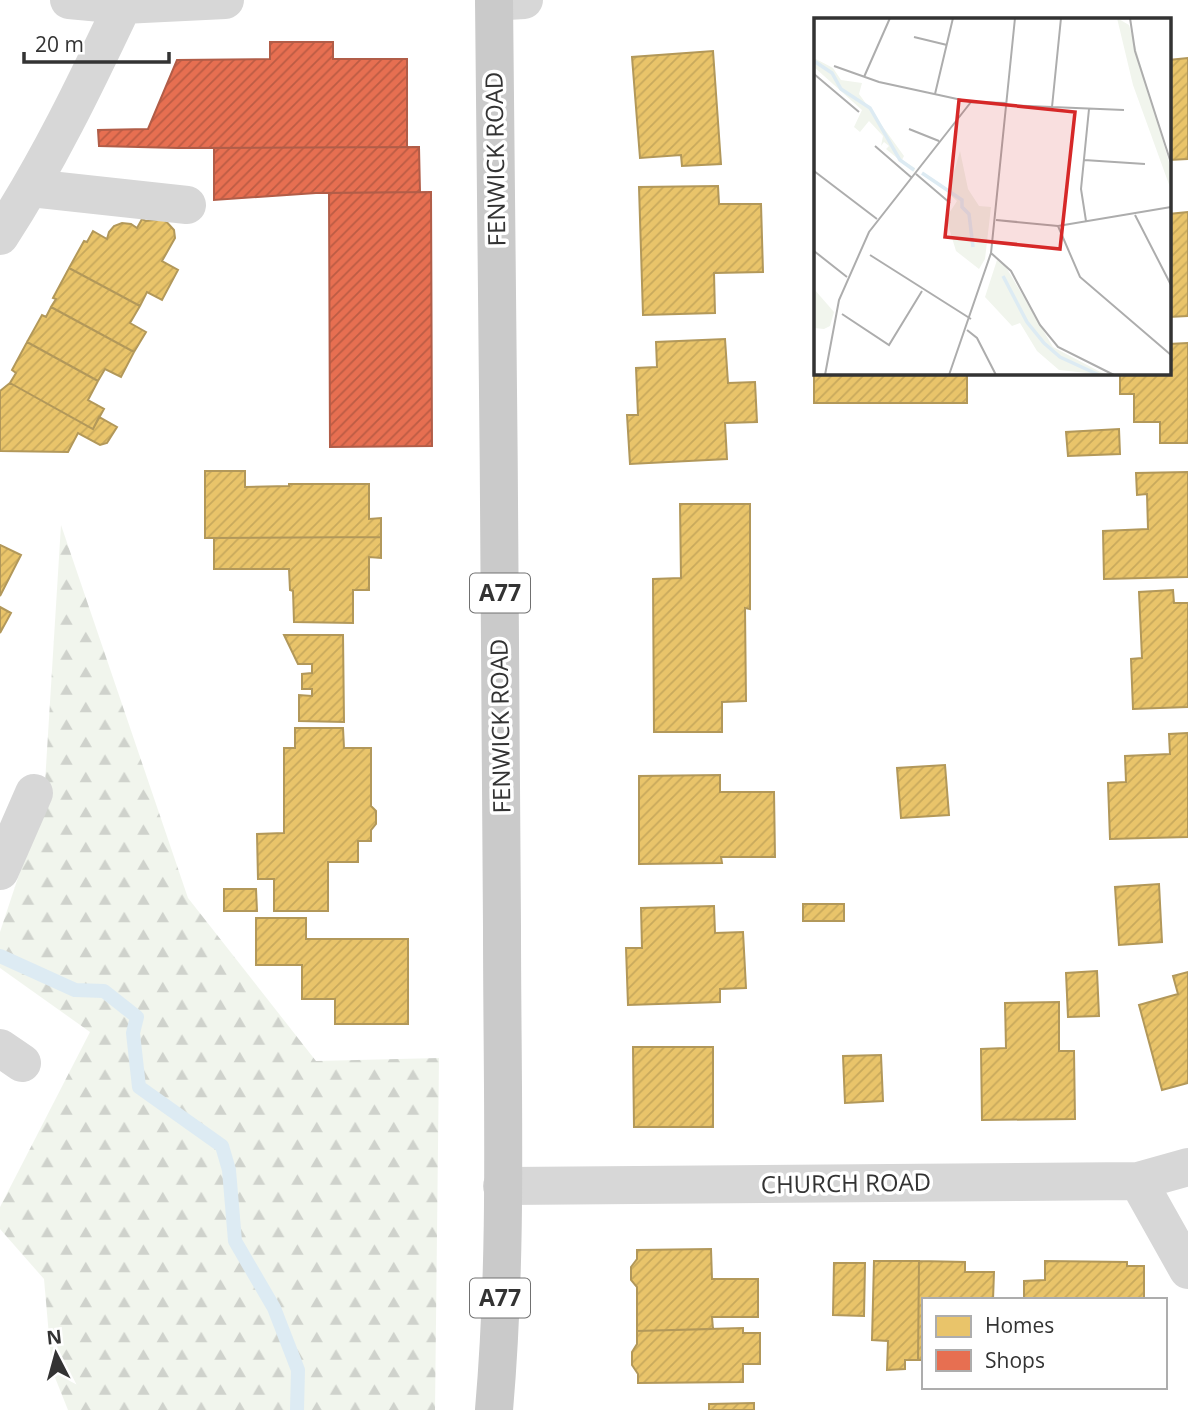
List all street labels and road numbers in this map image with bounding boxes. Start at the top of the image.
street label: FENWICK ROAD [476,71,513,247]
road number: A77 [470,573,530,612]
street label: FENWICK ROAD [481,638,518,814]
street label: CHURCH ROAD [761,1165,931,1200]
road number: A77 [470,1278,530,1317]

